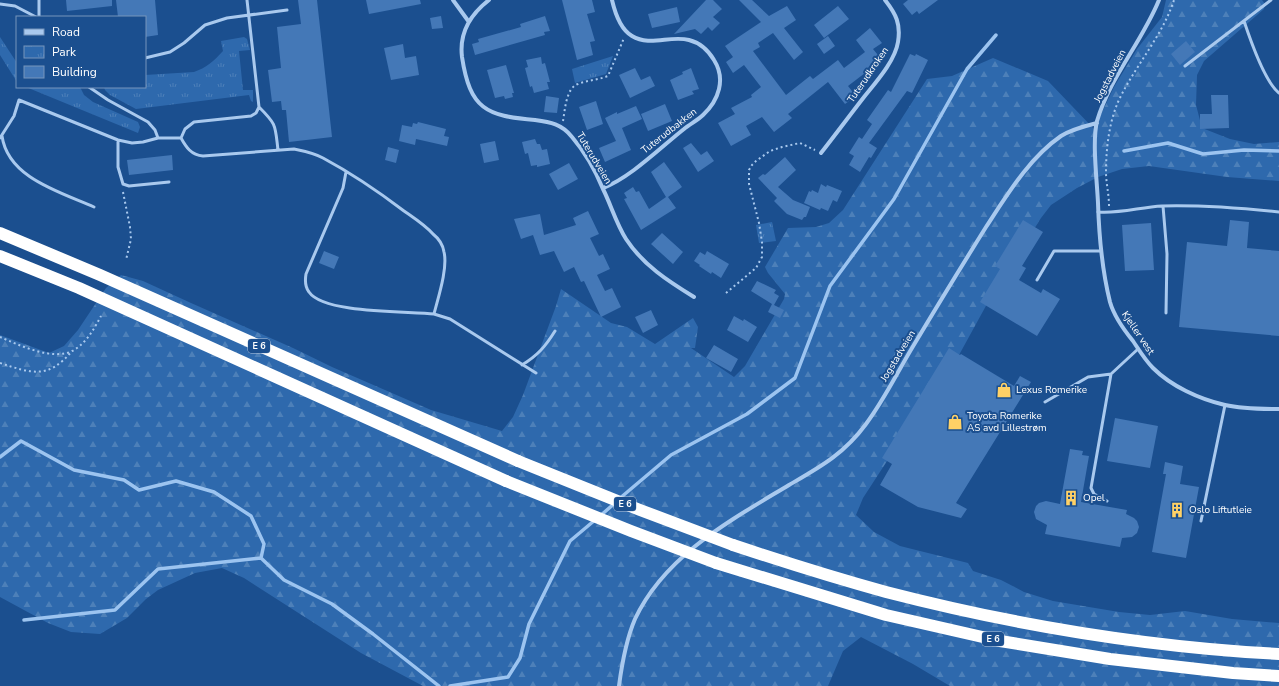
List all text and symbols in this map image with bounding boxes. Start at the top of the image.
legend [16,16,146,88]
text: Road [52,24,80,40]
text: Park [52,44,77,60]
street label: Tuterudkroken [844,44,892,106]
street label: Jogstadveien [1090,47,1129,106]
text: Building [52,64,97,80]
street label: Tuterudbakken [638,105,700,157]
street label: Tuterudveien [573,129,615,187]
street label: Kjeller vest [1118,308,1158,358]
street label: Jogstadveien [877,328,919,385]
road number: E 6 [248,339,270,353]
shop icon: Lexus Romerike [995,381,1013,399]
place label: Lexus Romerike [1016,383,1087,397]
place label: Toyota Romerike AS avd Lillestrøm [967,409,1047,435]
shop icon: Toyota Romerike AS avd Lillestrøm [946,413,964,431]
building icon: Opel [1062,489,1080,507]
place label: Opel [1083,491,1105,505]
road number: E 6 [614,497,636,511]
building icon: Oslo Liftutleie [1168,501,1186,519]
place label: Oslo Liftutleie [1189,503,1252,517]
road number: E 6 [982,632,1004,646]

